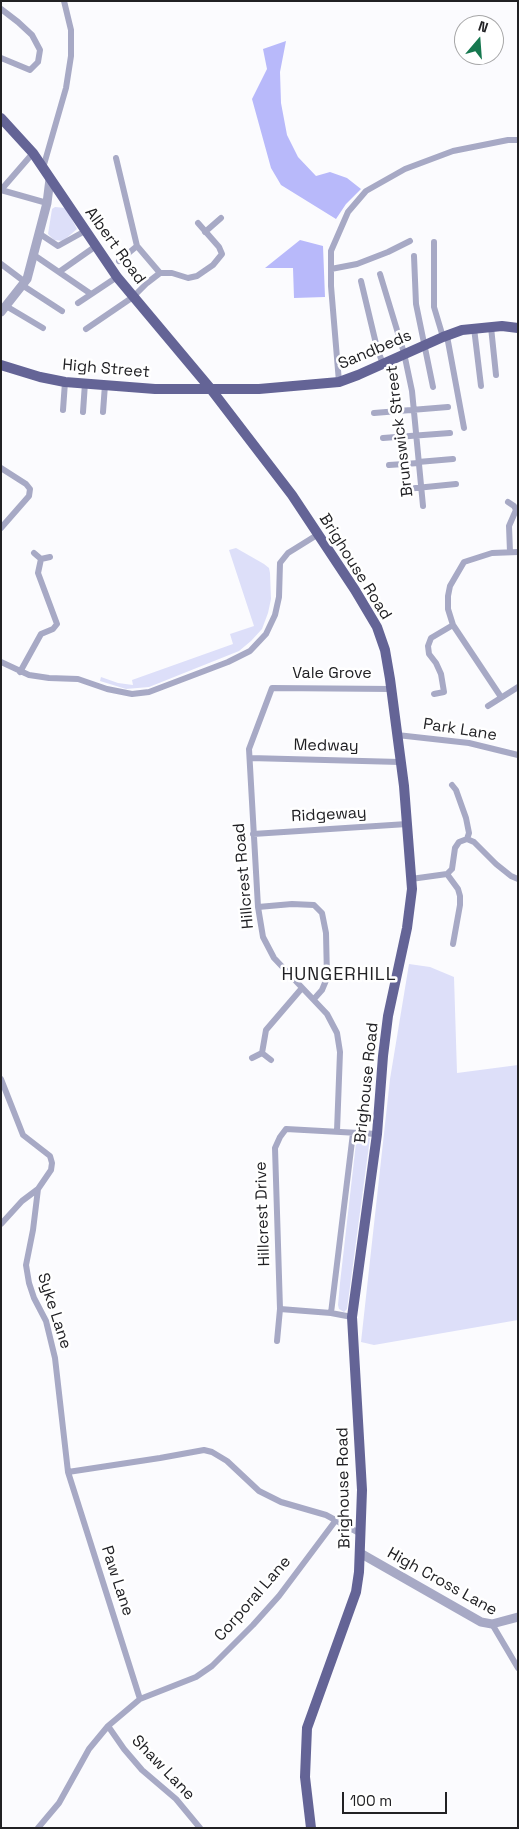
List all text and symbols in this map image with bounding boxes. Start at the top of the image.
north arrow [454,15,504,65]
text: N [476,17,491,37]
street label: Albert Road [81,204,149,288]
street label: Sandbeds [336,326,414,374]
street label: High Street [62,356,150,382]
street label: Brunswick Street [382,364,418,498]
street label: Brighouse Road [315,510,395,624]
street label: Vale Grove [292,664,372,684]
street label: Park Lane [422,715,498,745]
street label: Medway [293,736,359,756]
street label: Ridgeway [291,803,367,827]
street label: Hillcrest Road [230,822,258,930]
district label: HUNGERHILL [280,964,398,986]
street label: Brighouse Road [351,1022,383,1144]
street label: Hillcrest Drive [252,1161,274,1267]
street label: Syke Lane [33,1271,75,1351]
street label: Brighouse Road [333,1427,355,1549]
street label: Paw Lane [97,1544,137,1618]
street label: High Cross Lane [384,1544,500,1620]
street label: Corporal Lane [211,1552,295,1646]
street label: Shaw Lane [127,1732,199,1804]
scale bar [344,1782,449,1814]
text: 100 m [350,1791,392,1810]

